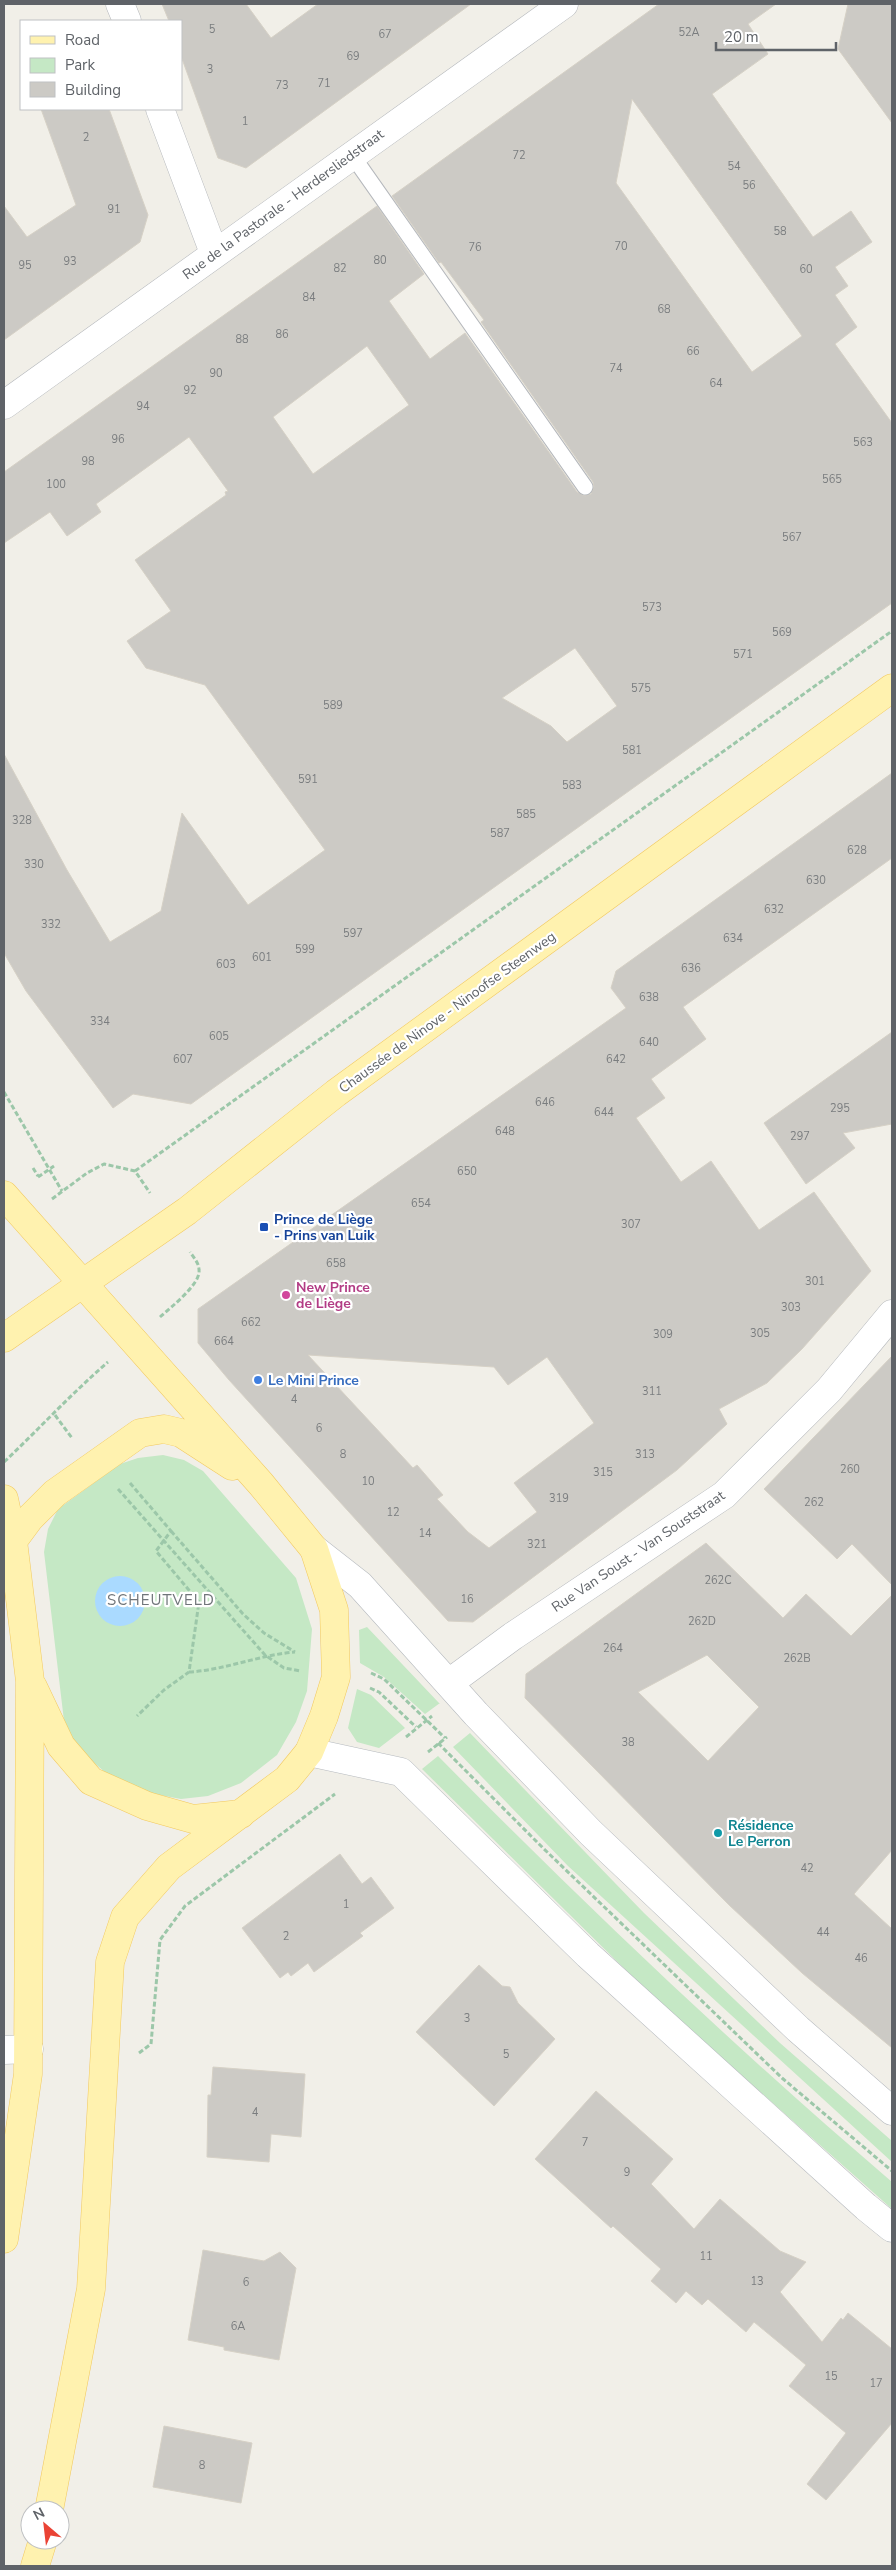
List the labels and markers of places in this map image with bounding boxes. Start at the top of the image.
place label: Prince de Liège - Prins van Luik [274,1210,375,1245]
marker: Prince de Liège - Prins van Luik [258,1221,270,1233]
place label: New Prince de Liège [296,1278,370,1313]
marker: New Prince de Liège [280,1289,292,1301]
place label: Le Mini Prince [268,1371,359,1390]
marker: Le Mini Prince [252,1374,264,1386]
place label: Résidence Le Perron [728,1816,794,1851]
marker: Résidence Le Perron [712,1827,724,1839]

